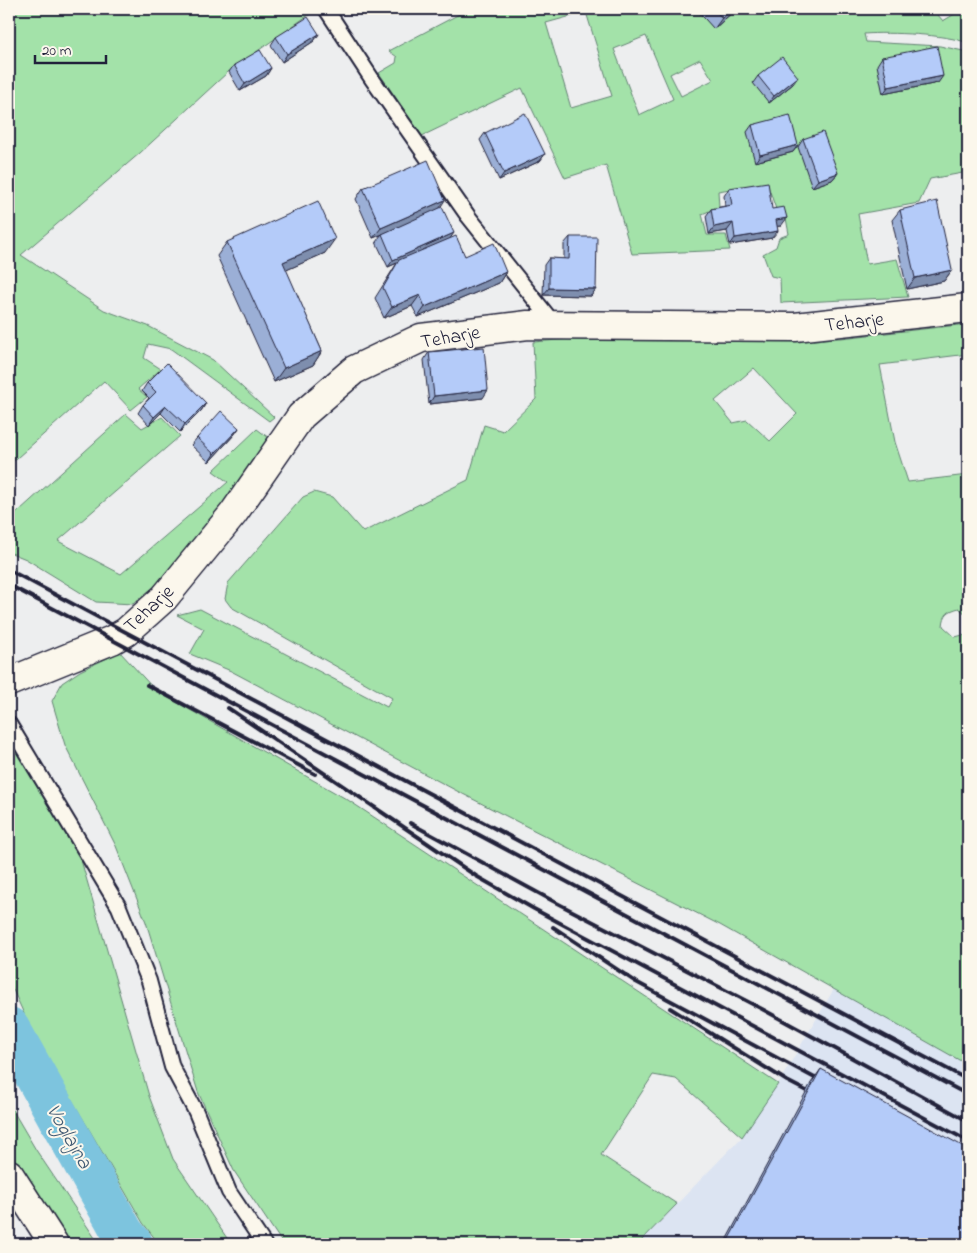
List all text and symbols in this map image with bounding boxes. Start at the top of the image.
scale bar [35,32,106,64]
text: 20 m [42,40,72,62]
street label: Teharje [823,306,886,341]
street label: Teharje [418,319,482,358]
street label: Teharje [118,579,182,641]
water label: Voglajna [37,1099,99,1176]

